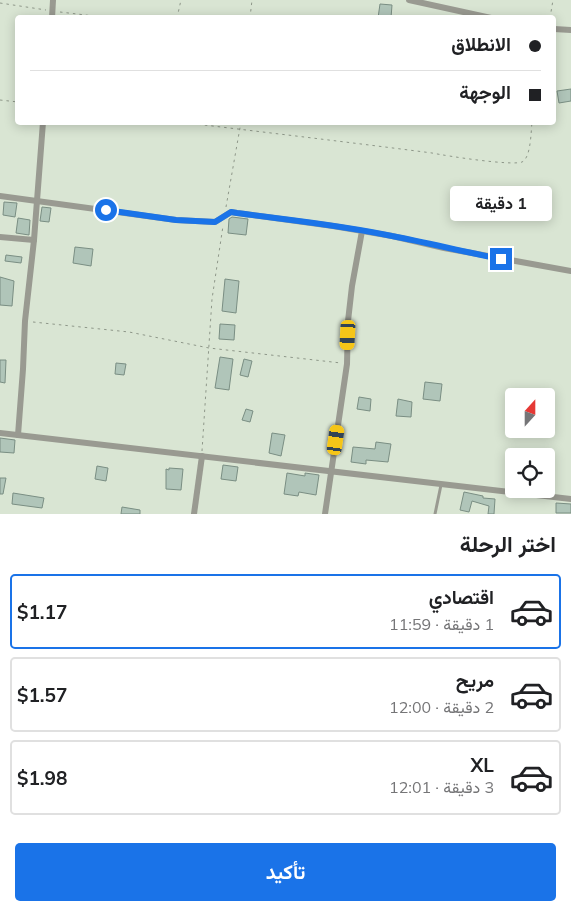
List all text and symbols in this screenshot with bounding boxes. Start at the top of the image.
text: الانطلاق [451,32,511,56]
text: الوجهة [459,80,511,104]
callout: 1 دقيقة [450,186,552,222]
text: 1 دقيقة [475,193,527,213]
route start [95,199,117,221]
route end [490,248,512,270]
car [339,320,356,350]
north arrow [505,388,555,438]
map controls [505,388,555,498]
car [326,424,345,456]
button: locate [505,448,555,498]
text: اختر الرحلة [460,530,556,558]
text: اقتصادي [429,585,494,609]
icon: car [509,589,554,634]
text: $1.17 [17,600,67,624]
text: 1 دقيقة · 11:59 [389,614,494,634]
text: مريح [456,668,494,692]
icon: car [509,672,554,717]
text: $1.57 [17,683,67,707]
text: 2 دقيقة · 12:00 [389,697,494,717]
text: XL [471,753,494,777]
icon: car [509,755,554,800]
text: $1.98 [17,766,67,790]
text: 3 دقيقة · 12:01 [389,777,494,797]
button: تأكيد [15,843,556,901]

